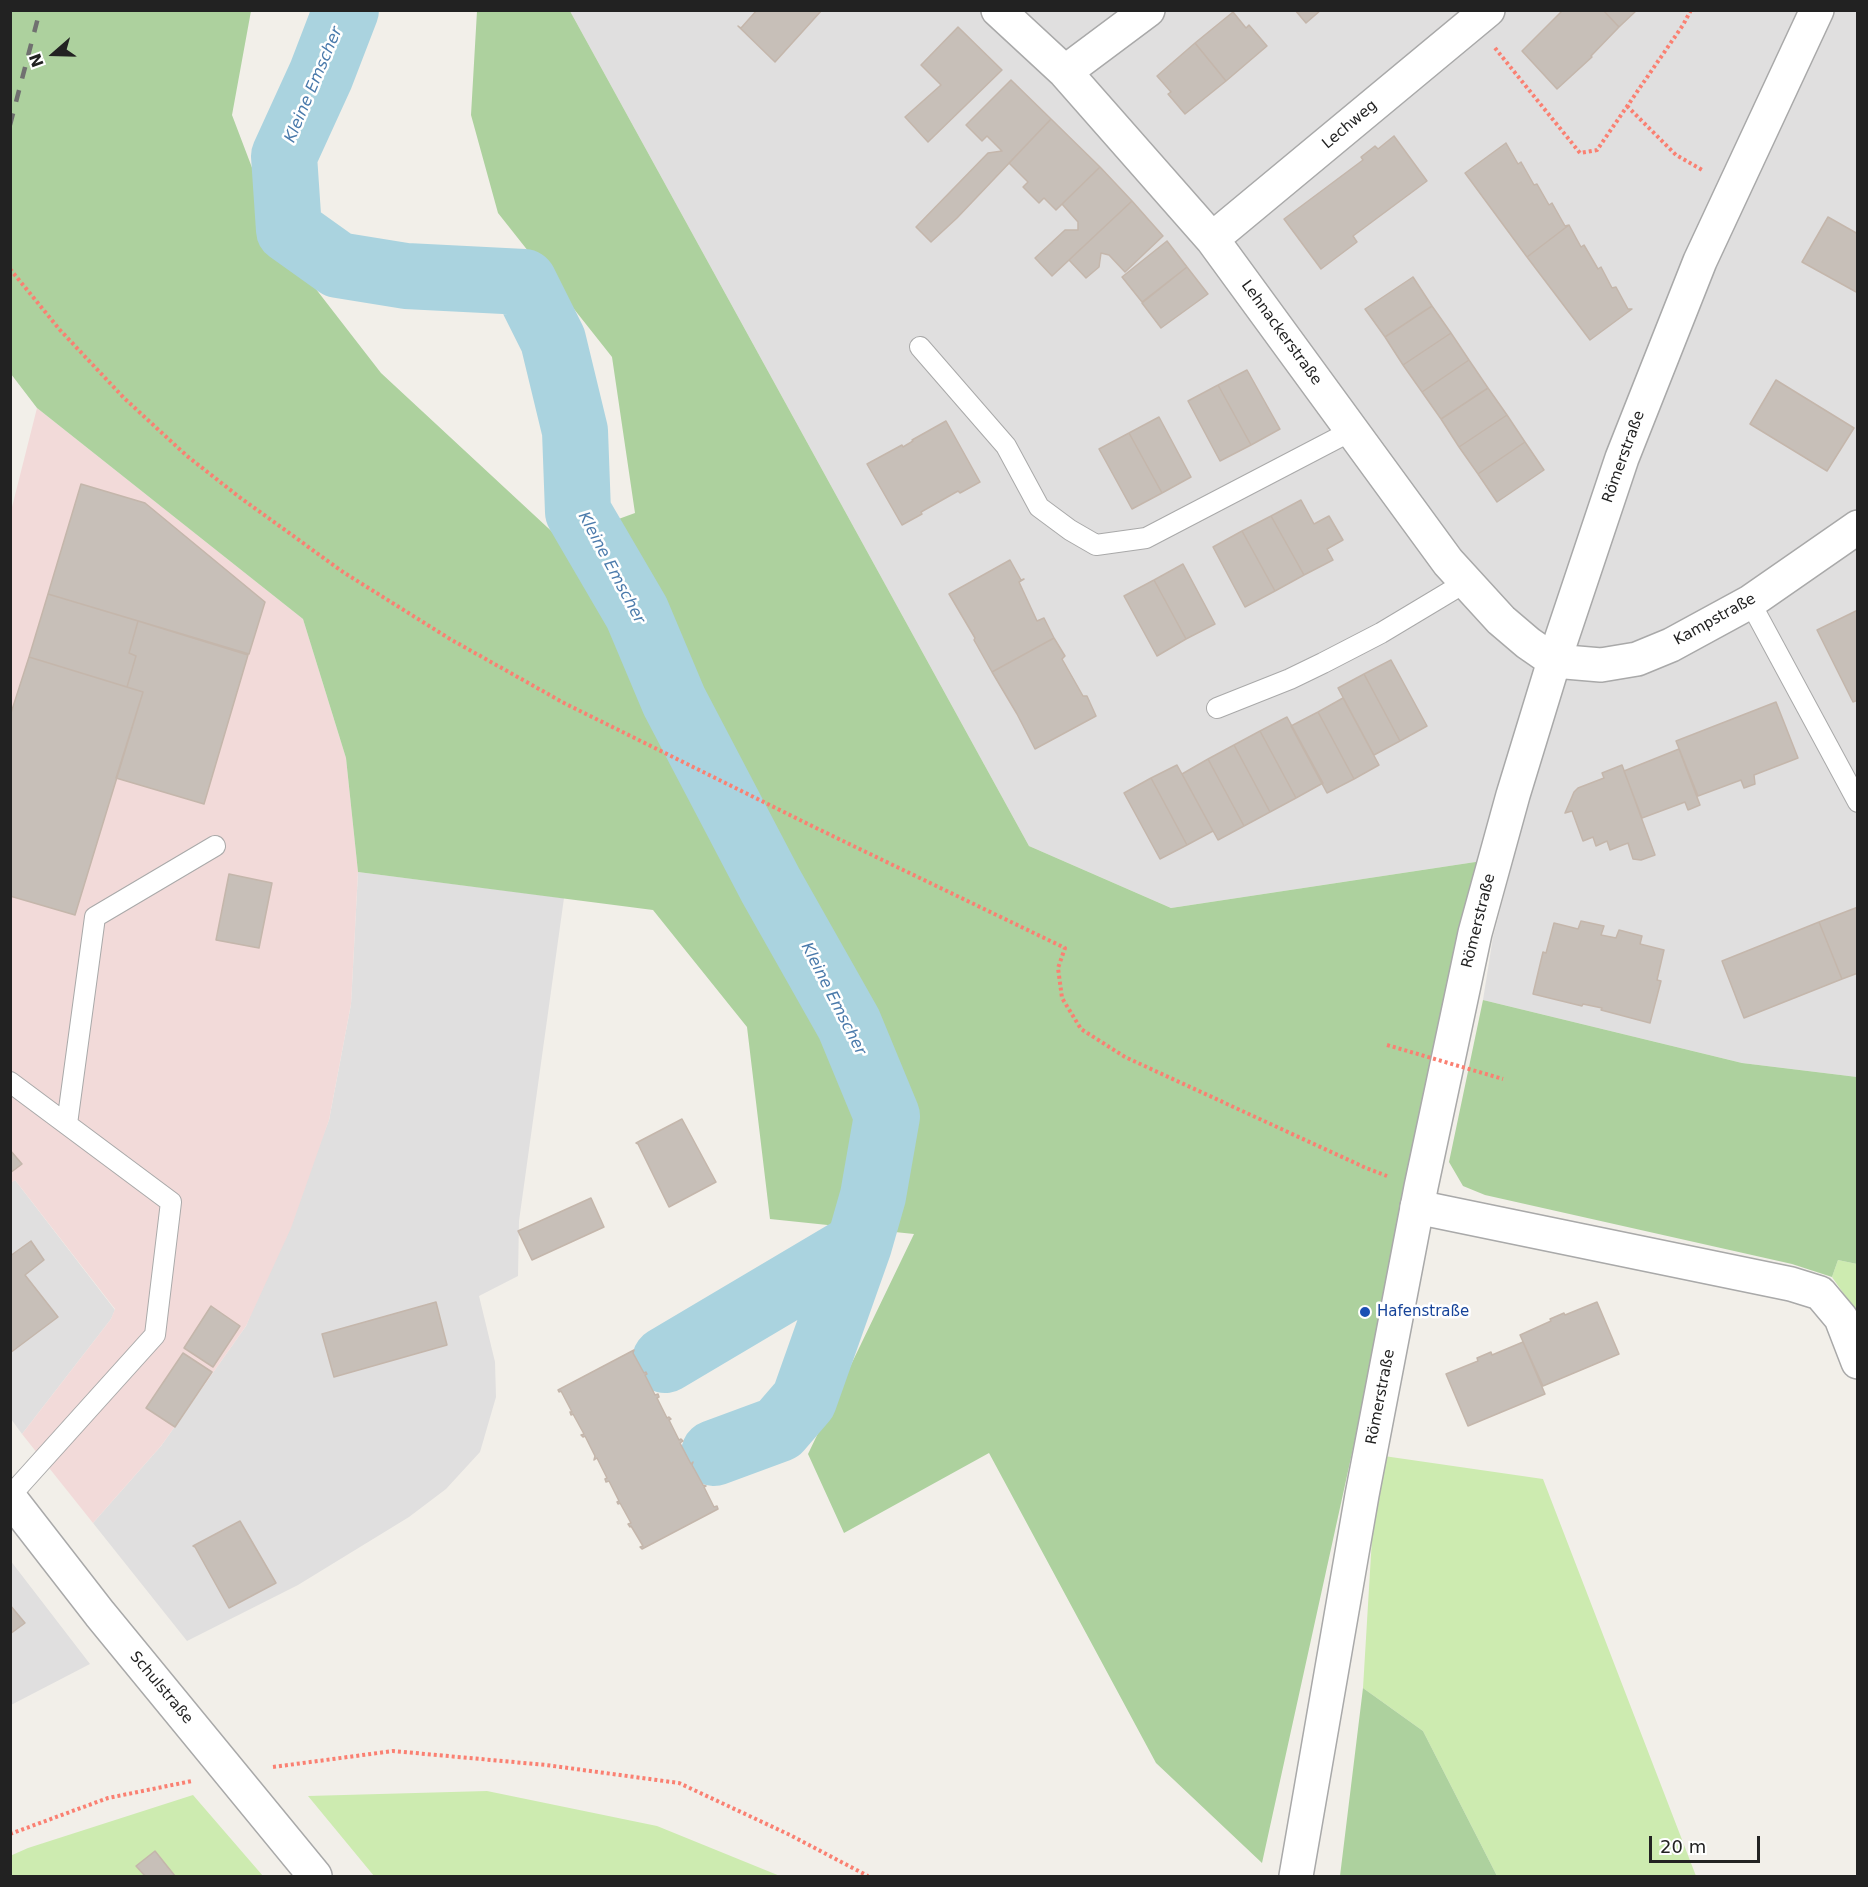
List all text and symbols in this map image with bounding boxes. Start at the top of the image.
north arrow [24,24,84,84]
water label: Kleine Emscher [281,24,347,146]
text: N [25,51,48,70]
street label: Lechweg [1319,97,1381,153]
street label: Lehnackerstraße [1237,277,1325,389]
street label: Römerstraße [1599,409,1649,505]
water label: Kleine Emscher [573,509,649,627]
street label: Kampstraße [1671,590,1759,650]
street label: Römerstraße [1459,872,1499,970]
water label: Kleine Emscher [796,940,870,1058]
place label: Hafenstraße [1377,1303,1469,1321]
marker: Hafenstraße [1358,1305,1372,1319]
street label: Römerstraße [1363,1348,1399,1446]
street label: Schulstraße [126,1648,196,1728]
scale bar [1652,1824,1763,1862]
text: 20 m [1660,1836,1706,1857]

